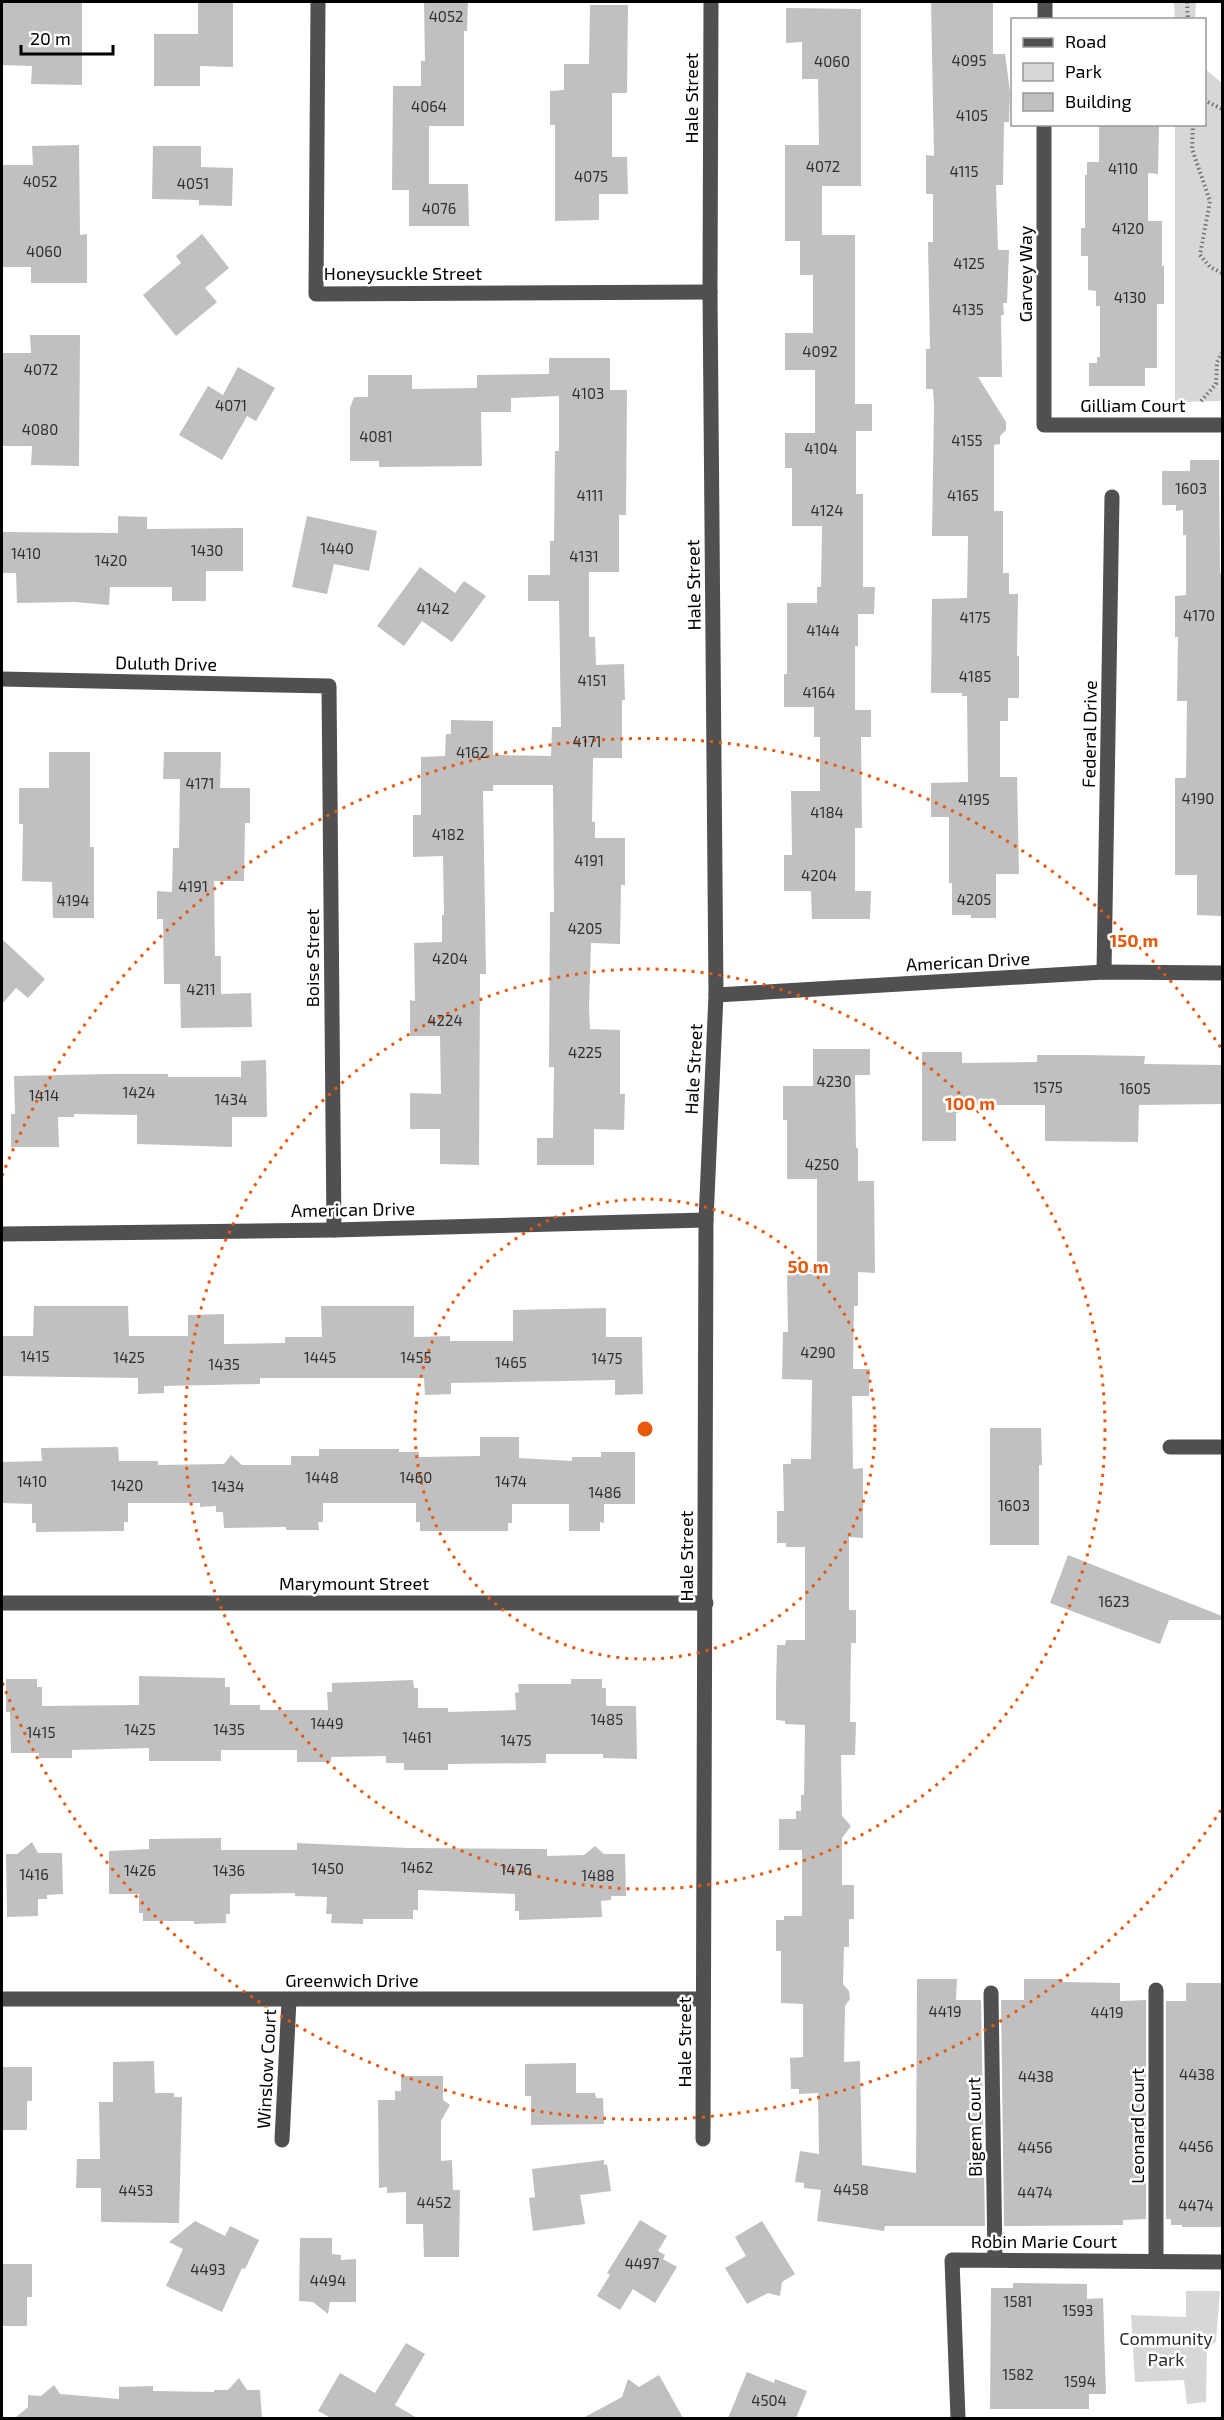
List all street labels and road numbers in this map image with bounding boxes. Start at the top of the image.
street label: Hale Street [680,52,702,143]
street label: Garvey Way [1014,225,1036,322]
street label: Honeysuckle Street [324,262,482,284]
street label: Gilliam Court [1080,394,1186,416]
street label: Hale Street [681,539,705,631]
street label: Duluth Drive [115,651,217,675]
street label: Federal Drive [1077,680,1101,788]
street label: Boise Street [301,909,323,1007]
street label: American Drive [905,947,1031,975]
street label: Hale Street [680,1023,706,1115]
street label: American Drive [291,1197,415,1221]
street label: Hale Street [675,1510,697,1601]
street label: Marymount Street [279,1572,429,1594]
street label: Greenwich Drive [285,1969,419,1991]
street label: Hale Street [673,1996,695,2087]
street label: Winslow Court [252,2008,280,2129]
street label: Leonard Court [1126,2068,1148,2184]
street label: Bigem Court [962,2077,986,2177]
street label: Robin Marie Court [971,2230,1117,2252]

